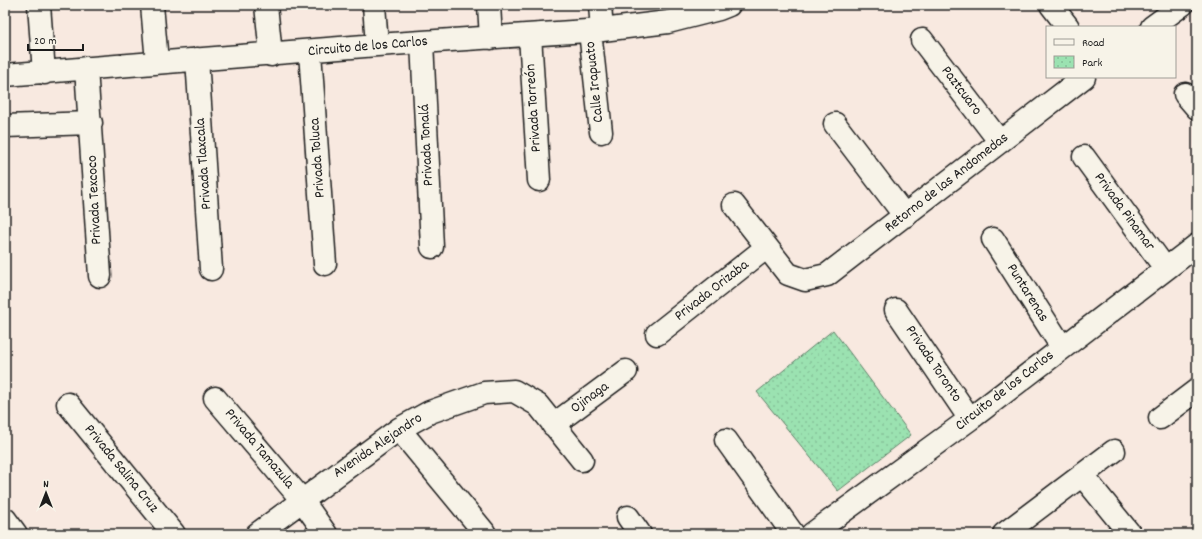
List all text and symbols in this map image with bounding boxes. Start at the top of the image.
scale bar [28,26,83,52]
legend [1046,26,1176,78]
street label: Circuito de los Carlos [307,31,429,63]
text: 20 m [34,33,57,50]
text: Road [1082,35,1104,52]
street label: Calle Irapuato [580,40,610,124]
text: Park [1082,55,1103,72]
street label: Paztcuaro [935,62,987,121]
street label: Privada Torreón [520,63,548,153]
street label: Privada Tonalá [414,103,440,187]
street label: Privada Toluca [304,116,332,199]
street label: Privada Tlaxcala [190,117,218,211]
street label: Retorno de las Andomedas [880,127,1014,239]
street label: Privada Texcoco [82,154,108,245]
street label: Privada Pinamar [1088,168,1160,256]
street label: Privada Orizaba [670,254,755,327]
street label: Puntarenas [1000,260,1054,326]
street label: Privada Toronto [899,321,967,407]
street label: Circuito de los Carlos [951,345,1059,437]
street label: Ojinaga [566,376,615,419]
street label: Privada Tamazula [219,404,300,495]
street label: Avenida Alejandro [329,408,427,484]
street label: Privada Salina Cruz [78,420,164,518]
north arrow [26,473,66,513]
text: N [43,477,49,493]

